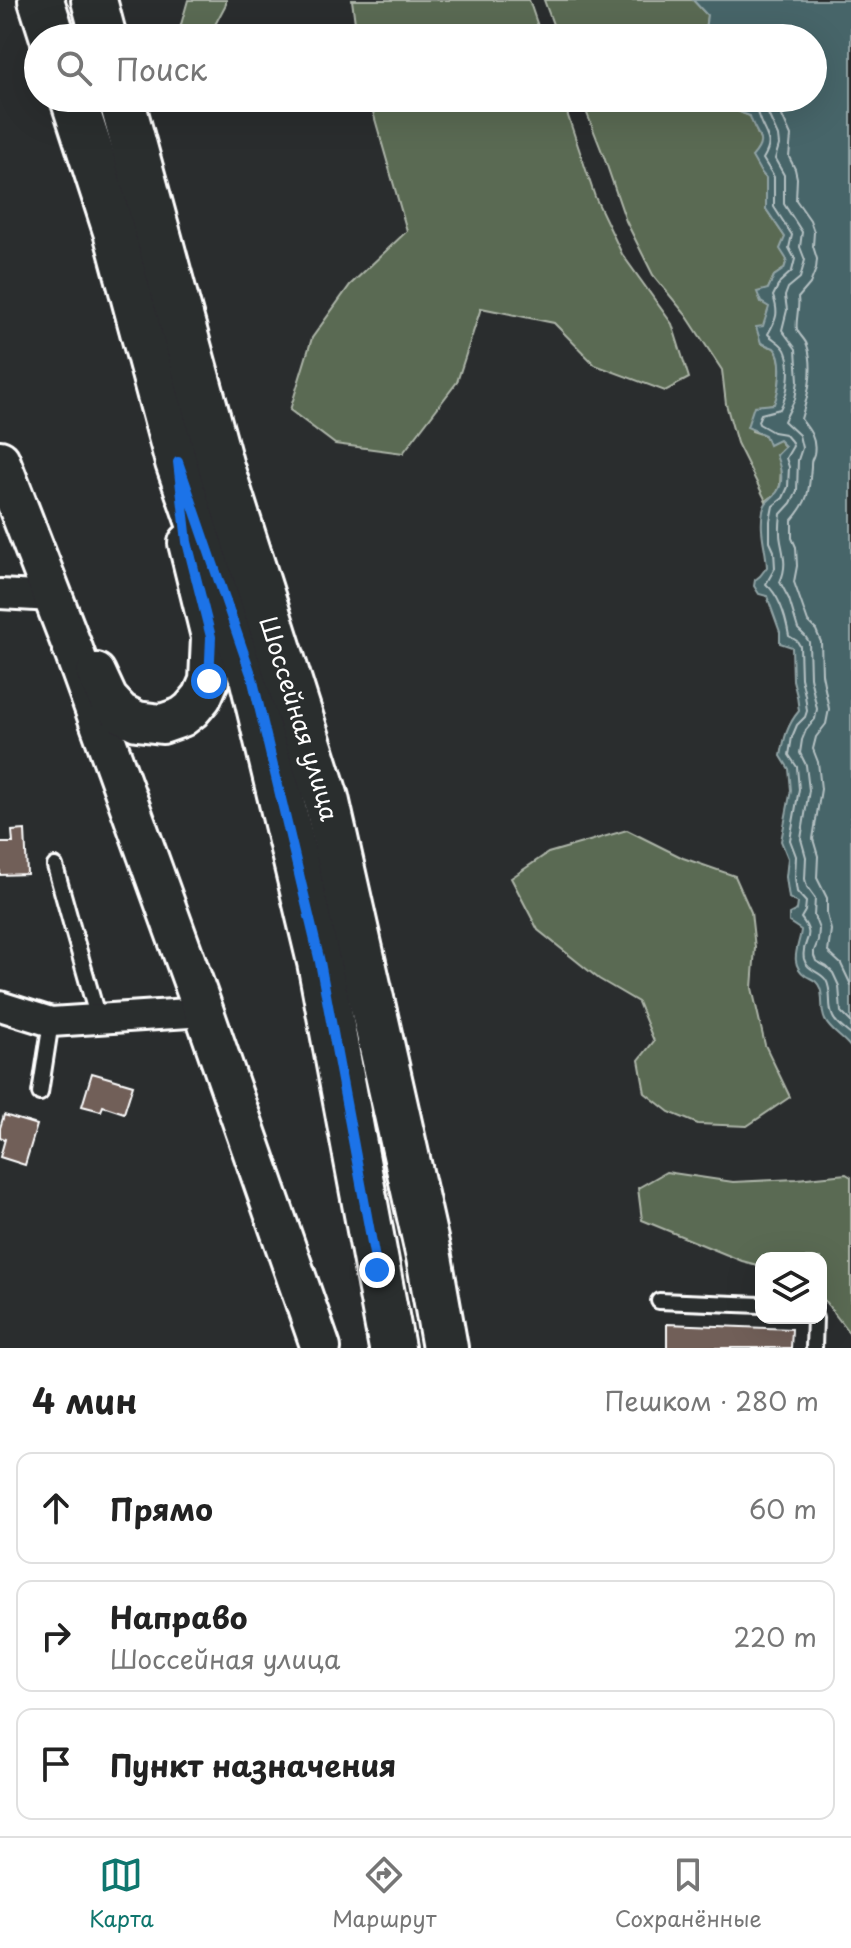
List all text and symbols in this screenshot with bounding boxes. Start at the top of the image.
search box [24,24,827,112]
icon: search [52,46,96,90]
text: Поиск [116,46,207,91]
street label: Шоссейная улица [251,612,349,824]
route start [191,663,227,699]
route end [359,1252,395,1288]
map controls [755,1252,827,1324]
button: layers [755,1252,827,1324]
text: 4 мин [32,1374,137,1426]
text: Пешком · 280 m [604,1381,819,1420]
icon: ahead [34,1486,78,1530]
text: Прямо [110,1486,213,1531]
text: 60 m [749,1489,817,1528]
text: Направо [110,1594,248,1639]
icon: right [34,1614,78,1658]
text: 220 m [733,1617,817,1656]
text: Шоссейная улица [110,1639,340,1678]
icon: arrive [34,1742,78,1786]
text: Пункт назначения [110,1742,396,1787]
tab: Карта [89,1853,154,1934]
tab: Маршрут [332,1853,436,1934]
tab: Сохранённые [615,1853,762,1934]

